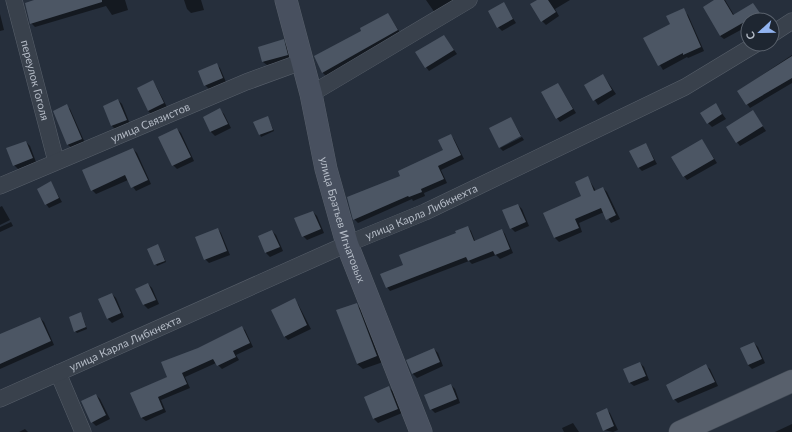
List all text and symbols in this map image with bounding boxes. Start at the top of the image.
north arrow [740,12,780,52]
text: С [743,29,758,42]
street label: переулок Гоголя [19,39,52,122]
street label: улица Связистов [108,100,191,145]
street label: улица Братьев Игнатовых [318,156,369,285]
street label: улица Карла Либкнехта [363,181,479,242]
street label: улица Карла Либкнехта [67,312,183,373]

